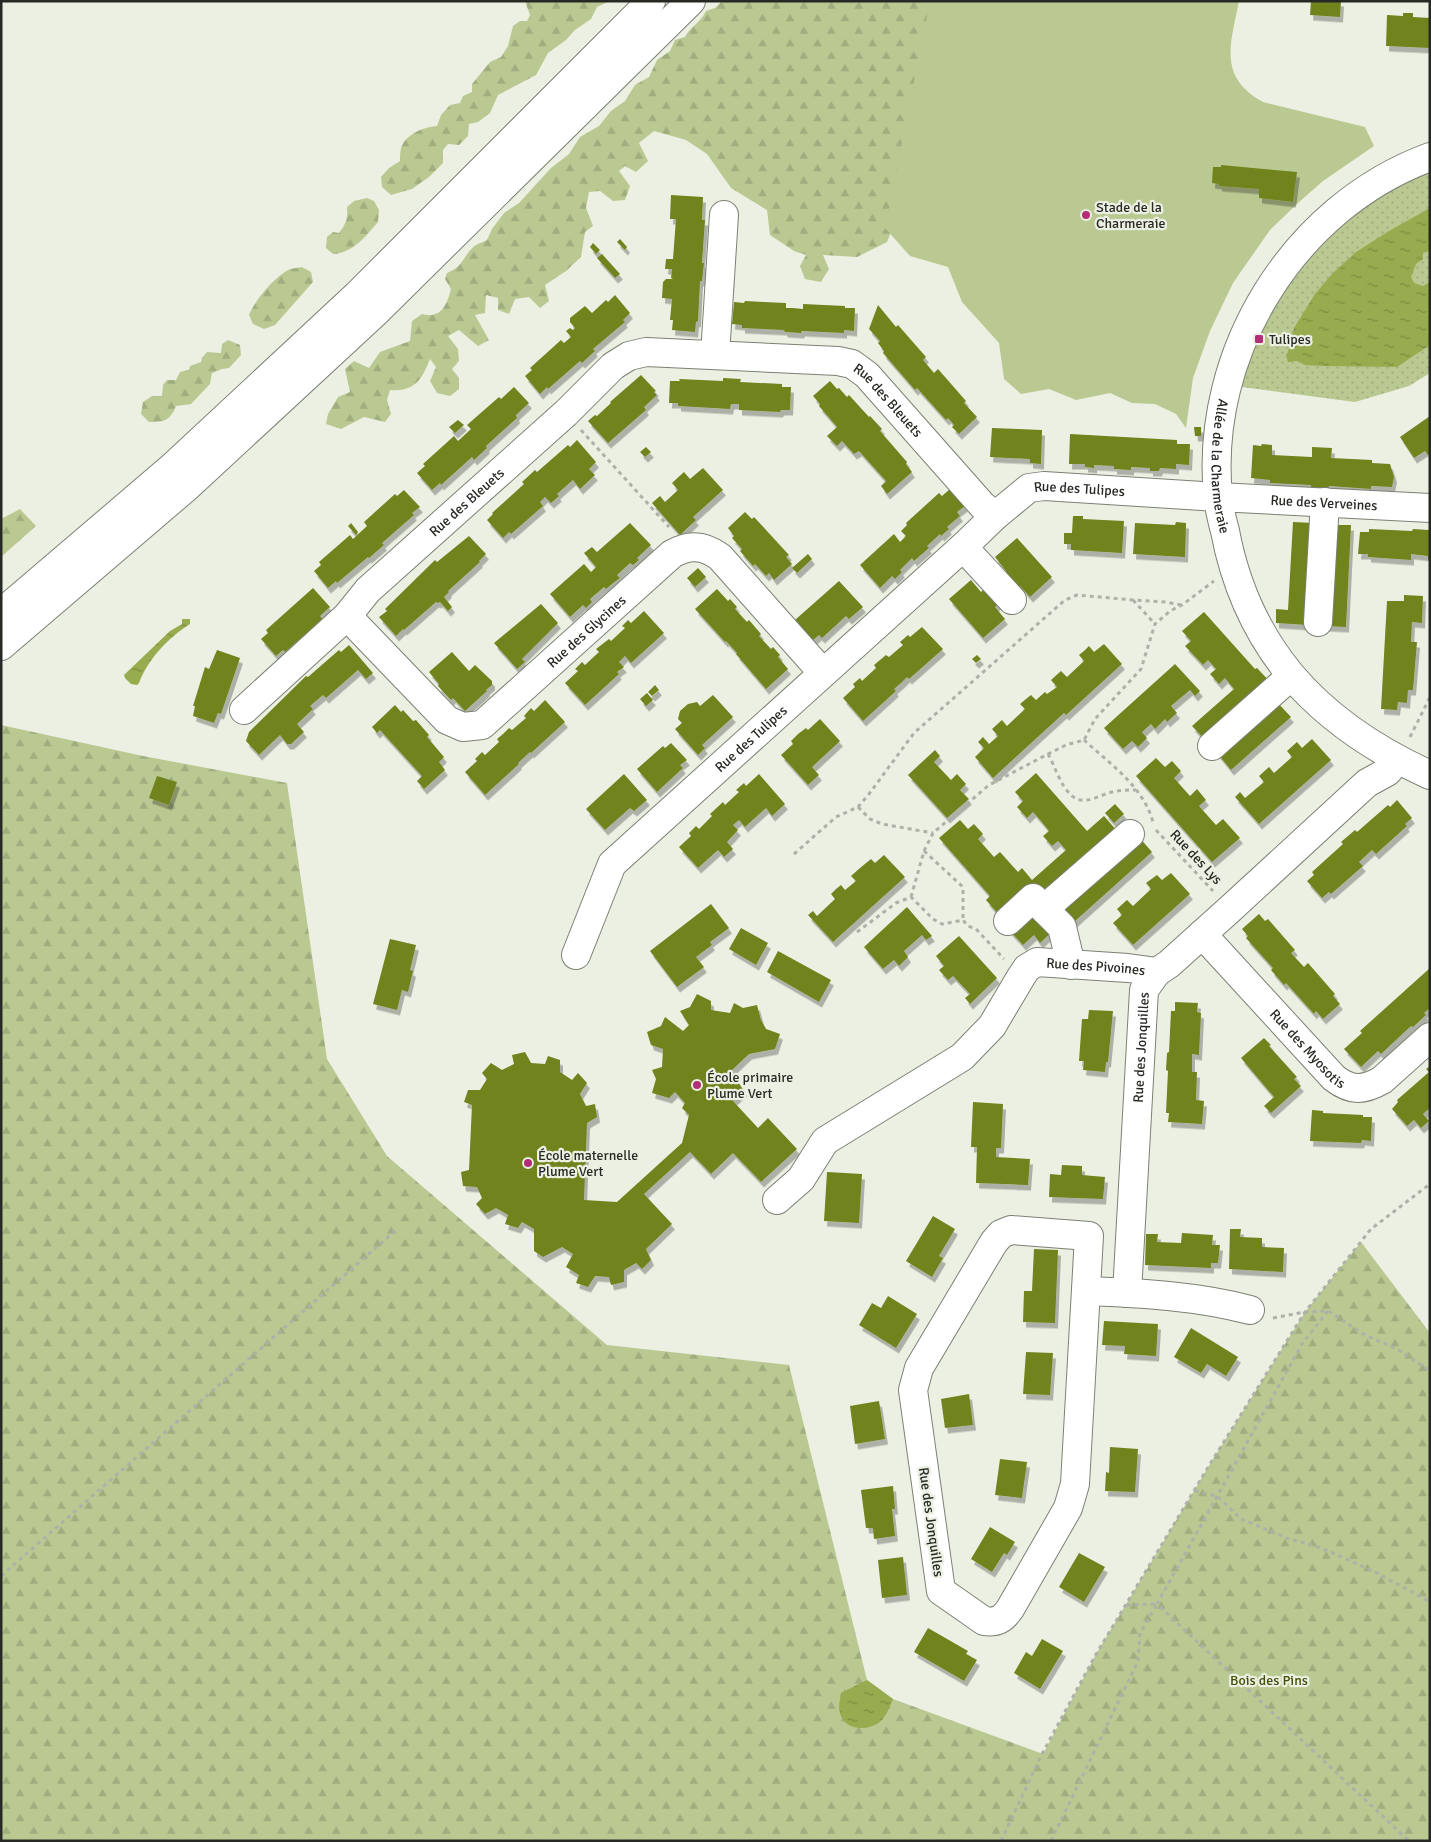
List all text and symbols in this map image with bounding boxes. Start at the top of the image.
place label: Stade de la Charmeraie [1096,199,1165,232]
marker: Stade de la Charmeraie [1080,209,1092,221]
place label: Tulipes [1269,331,1311,348]
marker: Tulipes [1253,333,1265,345]
street label: Rue des Bleuets [850,359,926,441]
street label: Allée de la Charmeraie [1208,398,1234,535]
street label: Rue des Bleuets [426,464,507,540]
street label: Rue des Tulipes [1033,477,1125,500]
street label: Rue des Verveines [1270,491,1378,514]
street label: Rue des Glycines [543,591,629,671]
street label: Rue des Tulipes [711,702,790,775]
street label: Rue des Lys [1166,826,1226,888]
street label: Rue des Pivoines [1046,954,1146,979]
street label: Rue des Jonquilles [1129,992,1152,1103]
street label: Rue des Myosotis [1266,1005,1348,1092]
place label: École primaire Plume Vert [707,1069,793,1102]
marker: École primaire Plume Vert [691,1079,703,1091]
place label: École maternelle Plume Vert [538,1147,638,1180]
marker: École maternelle Plume Vert [522,1157,534,1169]
street label: Rue des Jonquilles [915,1466,947,1578]
park label: Bois des Pins [1230,1672,1308,1689]

